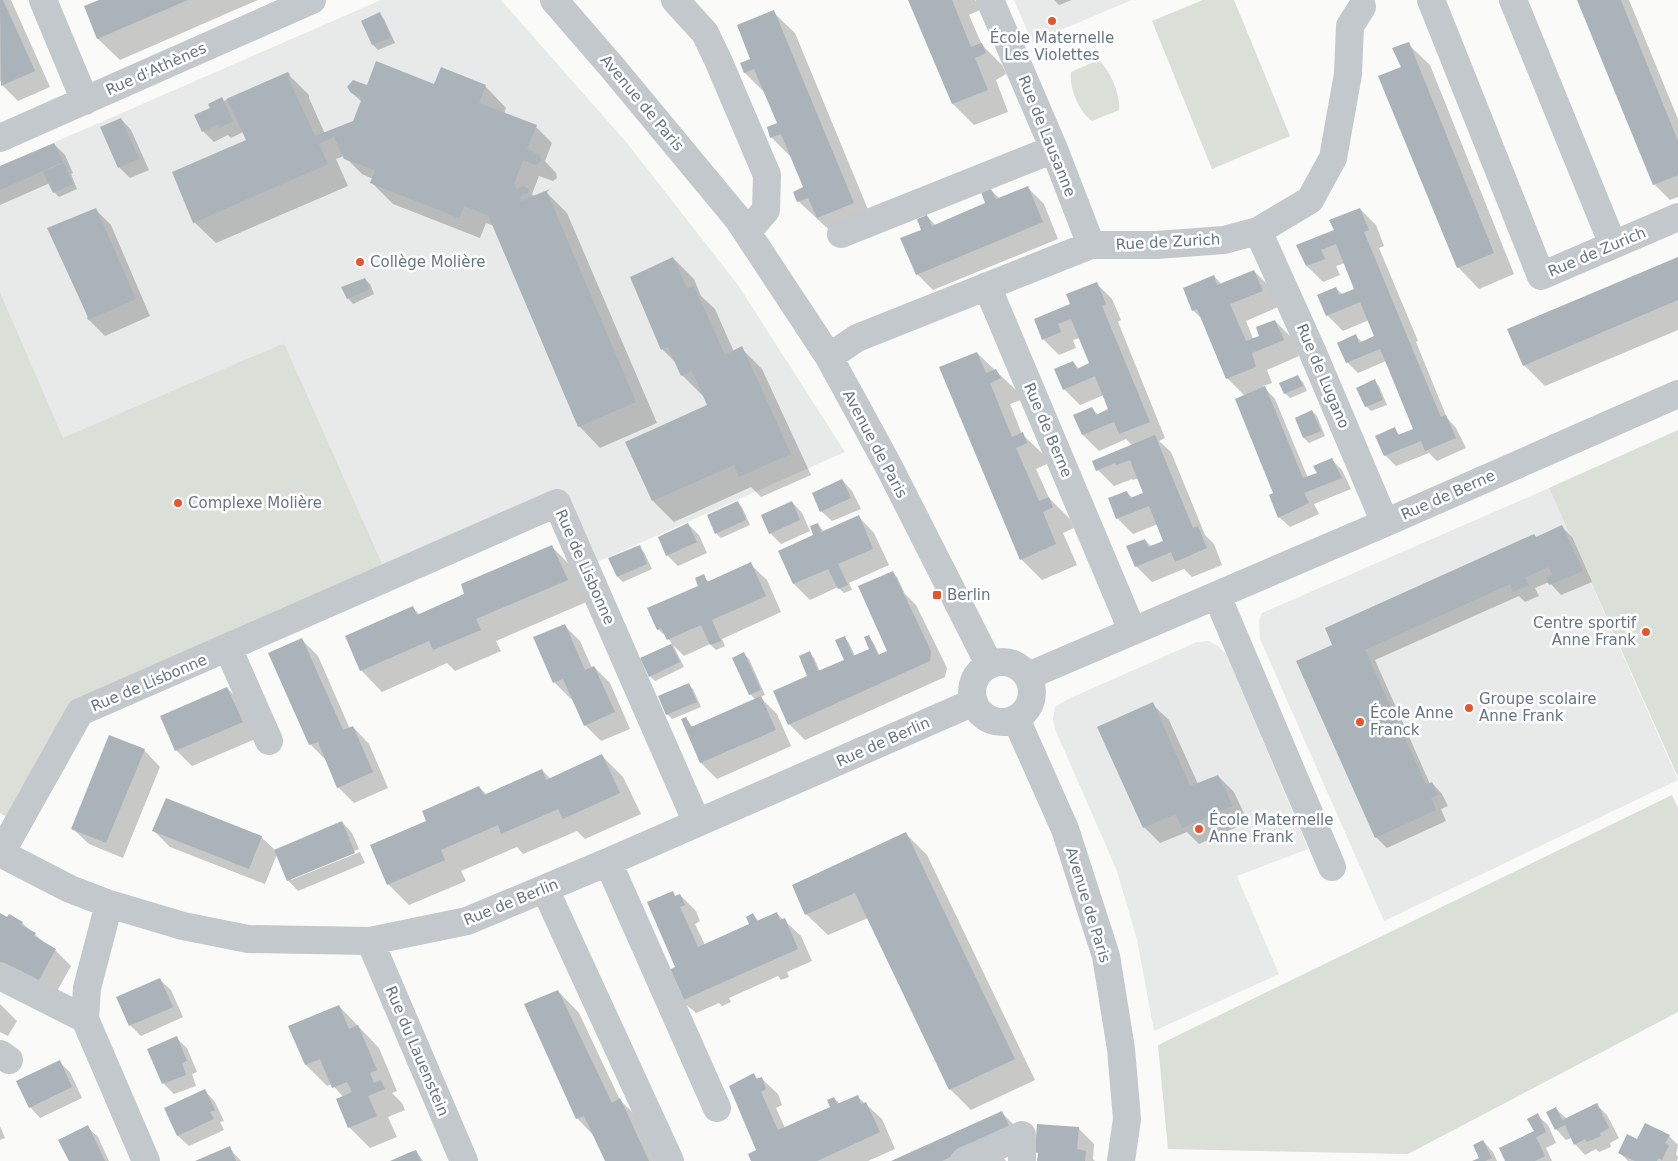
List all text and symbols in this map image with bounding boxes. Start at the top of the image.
marker: École Maternelle Les Violettes [1046,15,1058,27]
place label: École Maternelle Les Violettes [990,28,1114,64]
street label: Rue d'Athènes [103,39,209,99]
street label: Avenue de Paris [597,51,687,155]
street label: Rue de Lausanne [1014,73,1080,199]
street label: Rue de Zurich [1545,223,1649,281]
street label: Rue de Zurich [1115,230,1221,254]
place label: Collège Molière [370,253,485,271]
marker: Collège Molière [354,256,366,268]
street label: Rue de Lugano [1293,321,1353,431]
street label: Rue de Berne [1020,380,1076,480]
street label: Avenue de Paris [839,387,911,501]
street label: Rue de Berne [1398,466,1498,524]
place label: Complexe Molière [188,494,322,512]
marker: Complexe Molière [172,497,184,509]
street label: Rue de Lisbonne [552,507,618,627]
place label: Berlin [947,586,991,604]
marker: Berlin [931,589,943,601]
place label: Centre sportif Anne Frank [1533,614,1637,649]
marker: Centre sportif Anne Frank [1640,626,1652,638]
street label: Rue de Lisbonne [88,650,210,716]
place label: Groupe scolaire Anne Frank [1479,690,1597,725]
marker: Groupe scolaire Anne Frank [1463,702,1475,714]
place label: École Anne Franck [1370,703,1454,739]
street label: Rue de Berlin [834,713,932,771]
marker: École Anne Franck [1354,716,1366,728]
place label: École Maternelle Anne Frank [1209,810,1334,846]
marker: École Maternelle Anne Frank [1193,823,1205,835]
street label: Avenue de Paris [1062,845,1114,965]
street label: Rue de Berlin [461,875,561,929]
street label: Rue du Lauenstein [381,983,453,1119]

